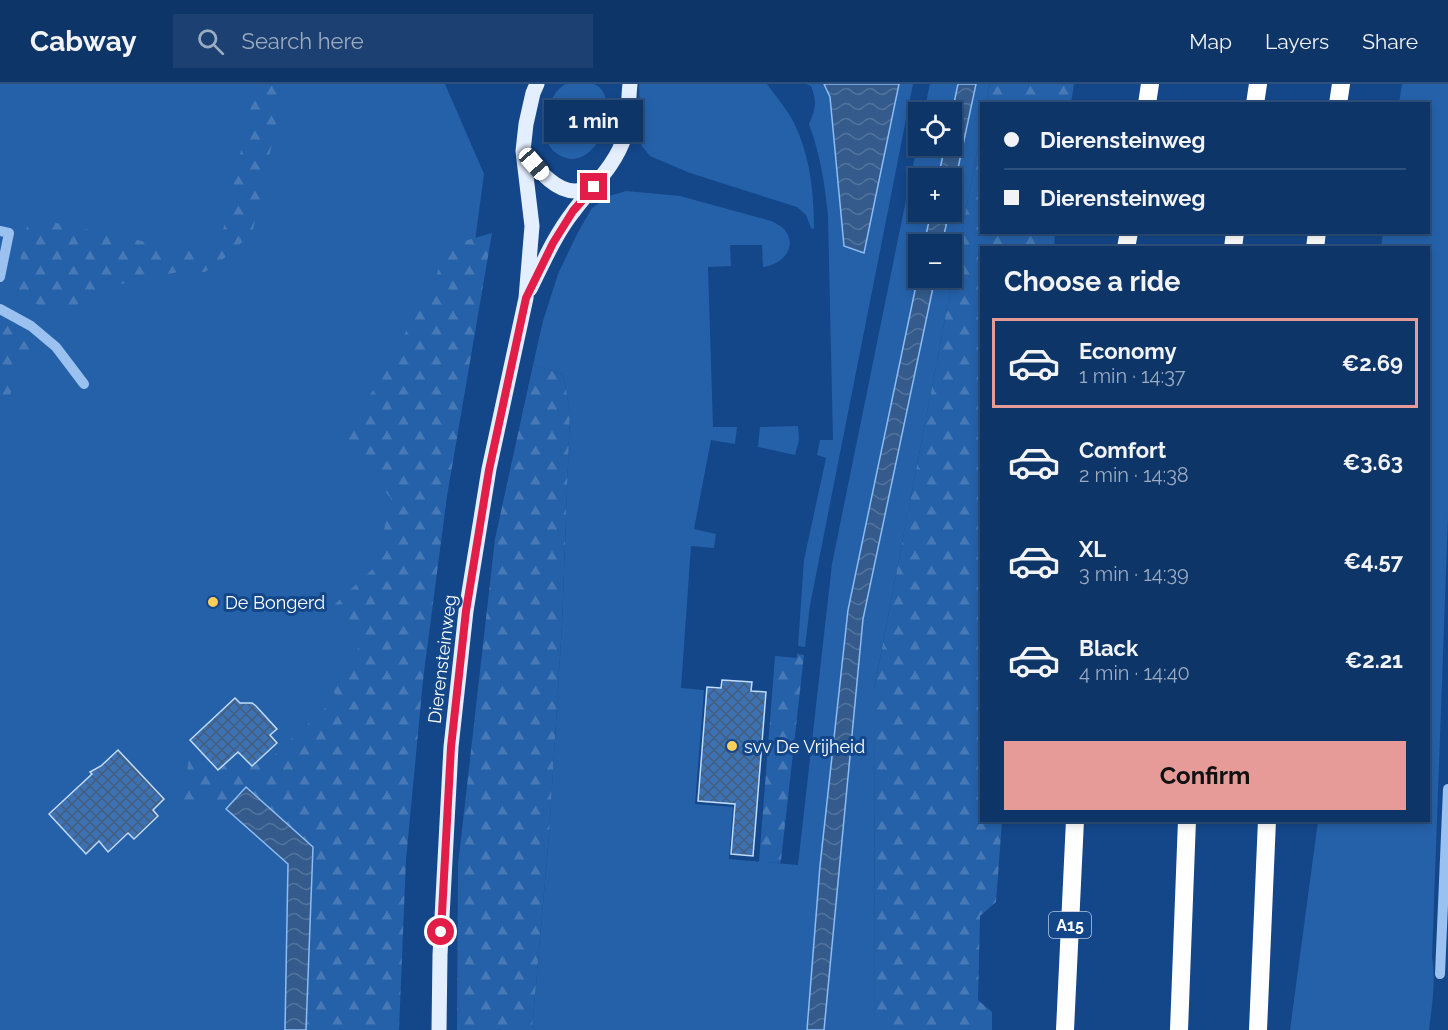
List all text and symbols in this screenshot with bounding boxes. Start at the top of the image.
search box [173,14,593,68]
text: Cabway [30,25,137,58]
icon: search [194,25,227,58]
text: Search here [242,28,364,54]
text: Map [1189,29,1232,54]
text: Layers [1265,29,1329,54]
text: Share [1362,29,1418,54]
callout: 1 min [544,100,644,142]
map controls [908,102,962,288]
button: locate [908,102,962,156]
text: 1 min [568,109,619,133]
text: Dierensteinweg [1040,127,1206,153]
car [515,145,553,183]
button: + [908,168,962,222]
route end [580,173,607,200]
text: Dierensteinweg [1040,185,1206,211]
button: − [908,234,962,288]
text: Choose a ride [1004,266,1180,297]
icon: car [1007,336,1061,390]
text: Economy [1079,338,1177,364]
text: €2.69 [1342,350,1403,376]
text: 1 min · 14:37 [1079,364,1186,388]
icon: car [1007,435,1061,489]
text: Comfort [1079,437,1166,463]
text: €3.63 [1343,449,1403,475]
text: 2 min · 14:38 [1079,463,1189,487]
icon: car [1007,534,1061,588]
text: XL [1079,536,1106,562]
text: €4.57 [1343,548,1403,574]
text: 3 min · 14:39 [1079,562,1189,586]
place label: De Bongerd [225,592,325,613]
street label: Dierensteinweg [424,593,460,725]
marker: De Bongerd [206,595,220,609]
icon: car [1007,633,1061,687]
text: Black [1079,635,1138,661]
text: €2.21 [1345,647,1403,673]
text: 4 min · 14:40 [1079,661,1190,685]
place label: svv De Vrijheid [744,736,865,757]
marker: svv De Vrijheid [725,739,739,753]
button: Confirm [1004,741,1406,810]
road number: A15 [1049,912,1091,938]
route start [427,918,454,945]

